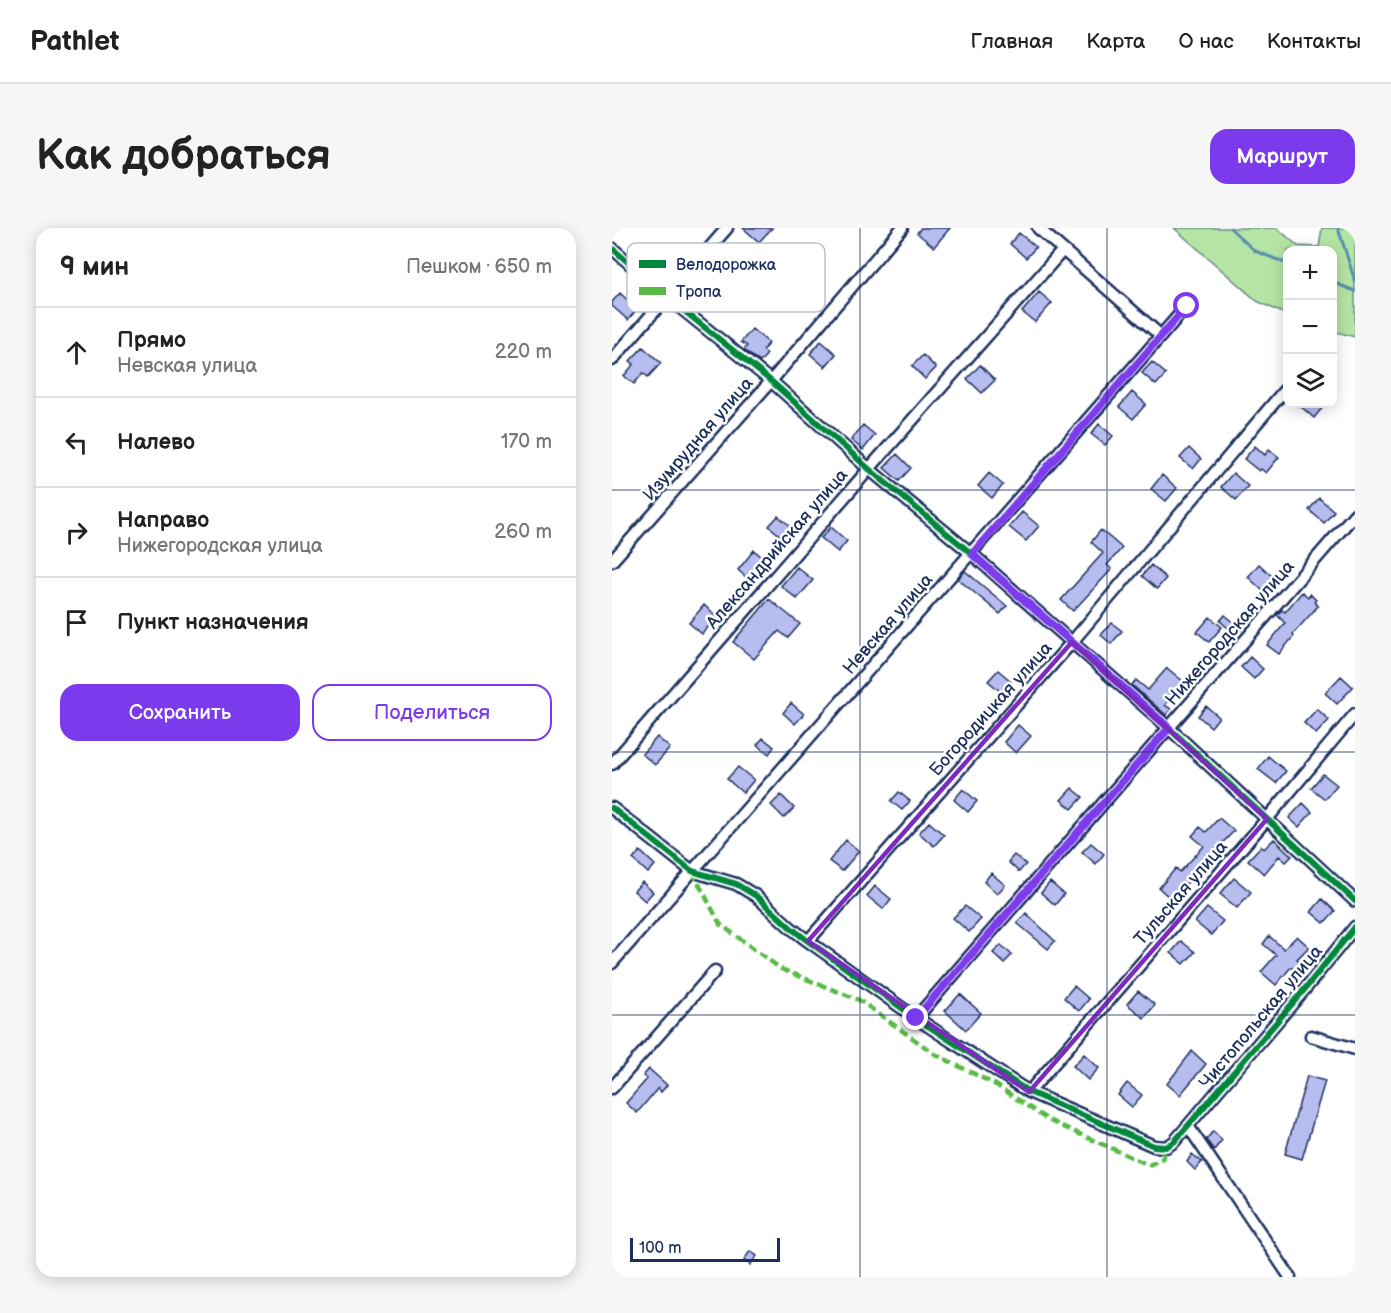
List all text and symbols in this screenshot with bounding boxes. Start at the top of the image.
text: Pathlet [30,25,119,58]
text: Главная [970,29,1053,54]
text: Карта [1086,29,1145,54]
text: О нас [1178,29,1234,54]
text: Контакты [1267,29,1361,54]
button: Маршрут [1210,129,1355,184]
text: Как добраться [36,131,331,182]
legend [627,243,825,312]
map controls [1283,246,1337,408]
button: + [1283,246,1337,300]
text: 9 мин [60,252,129,283]
text: Пешком · 650 m [406,255,552,279]
text: Велодорожка [676,256,777,275]
text: Тропа [676,283,722,302]
route start [1173,292,1199,318]
button: − [1283,300,1337,354]
text: Прямо [117,327,186,354]
icon: ahead [60,336,93,369]
text: 220 m [495,340,552,364]
text: Невская улица [117,354,257,378]
button: layers [1283,354,1337,408]
street label: Изумрудная улица [639,373,758,505]
icon: left [60,426,93,459]
text: Налево [117,429,195,456]
text: 170 m [501,430,552,454]
street label: Александрийская улица [701,465,852,634]
text: Направо [117,507,209,534]
icon: right [60,516,93,549]
text: 260 m [494,520,552,544]
text: Нижегородская улица [117,534,323,558]
street label: Нижегородская улица [1161,556,1299,710]
street label: Невская улица [839,569,938,679]
icon: arrive [60,606,93,639]
text: Пункт назначения [117,609,309,636]
street label: Богородицкая улица [925,637,1057,780]
button: Сохранить [60,684,300,741]
button: Поделиться [312,684,552,741]
street label: Тульская улица [1130,836,1232,949]
street label: Чистопольская улица [1195,941,1327,1093]
route end [902,1004,928,1030]
scale bar [630,1235,780,1262]
text: 100 m [639,1239,682,1258]

